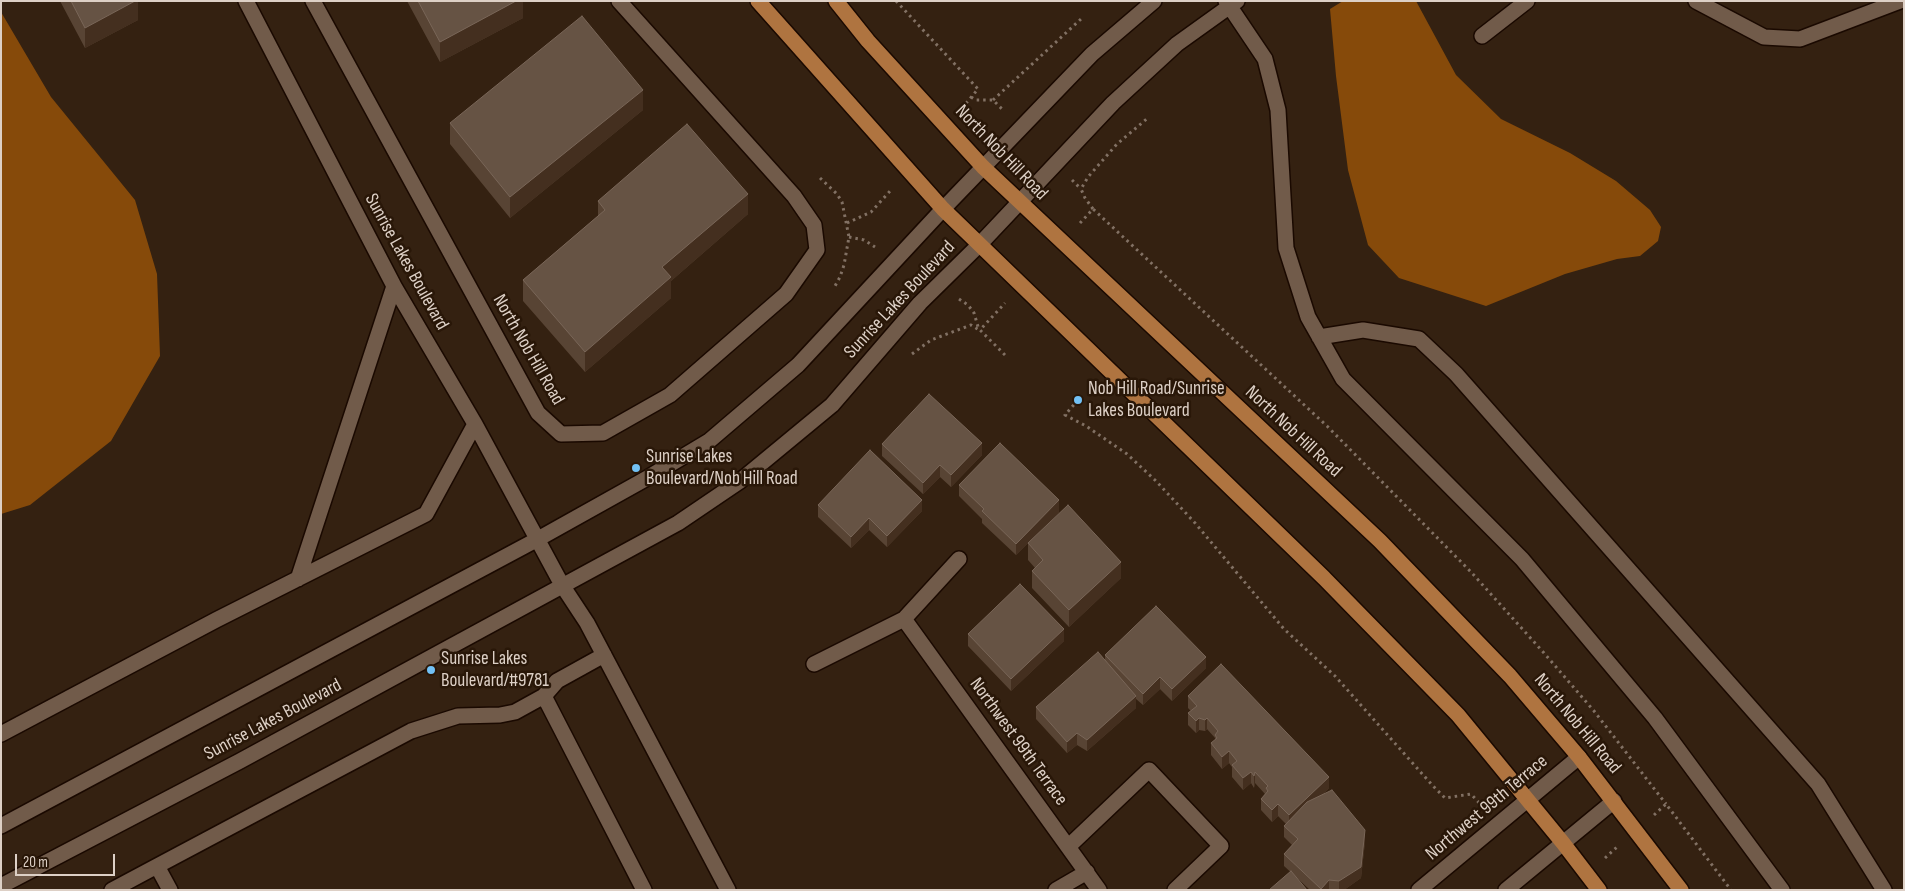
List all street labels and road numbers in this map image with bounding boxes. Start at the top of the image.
street label: North Nob Hill Road [950,101,1052,205]
street label: Sunrise Lakes Boulevard [359,190,453,334]
street label: Sunrise Lakes Boulevard [840,237,960,363]
street label: North Nob Hill Road [487,291,569,409]
street label: North Nob Hill Road [1240,382,1346,482]
street label: North Nob Hill Road [1529,669,1625,779]
street label: Sunrise Lakes Boulevard [200,674,346,766]
street label: Northwest 99th Terrace [964,674,1072,810]
street label: Northwest 99th Terrace [1421,750,1553,866]

